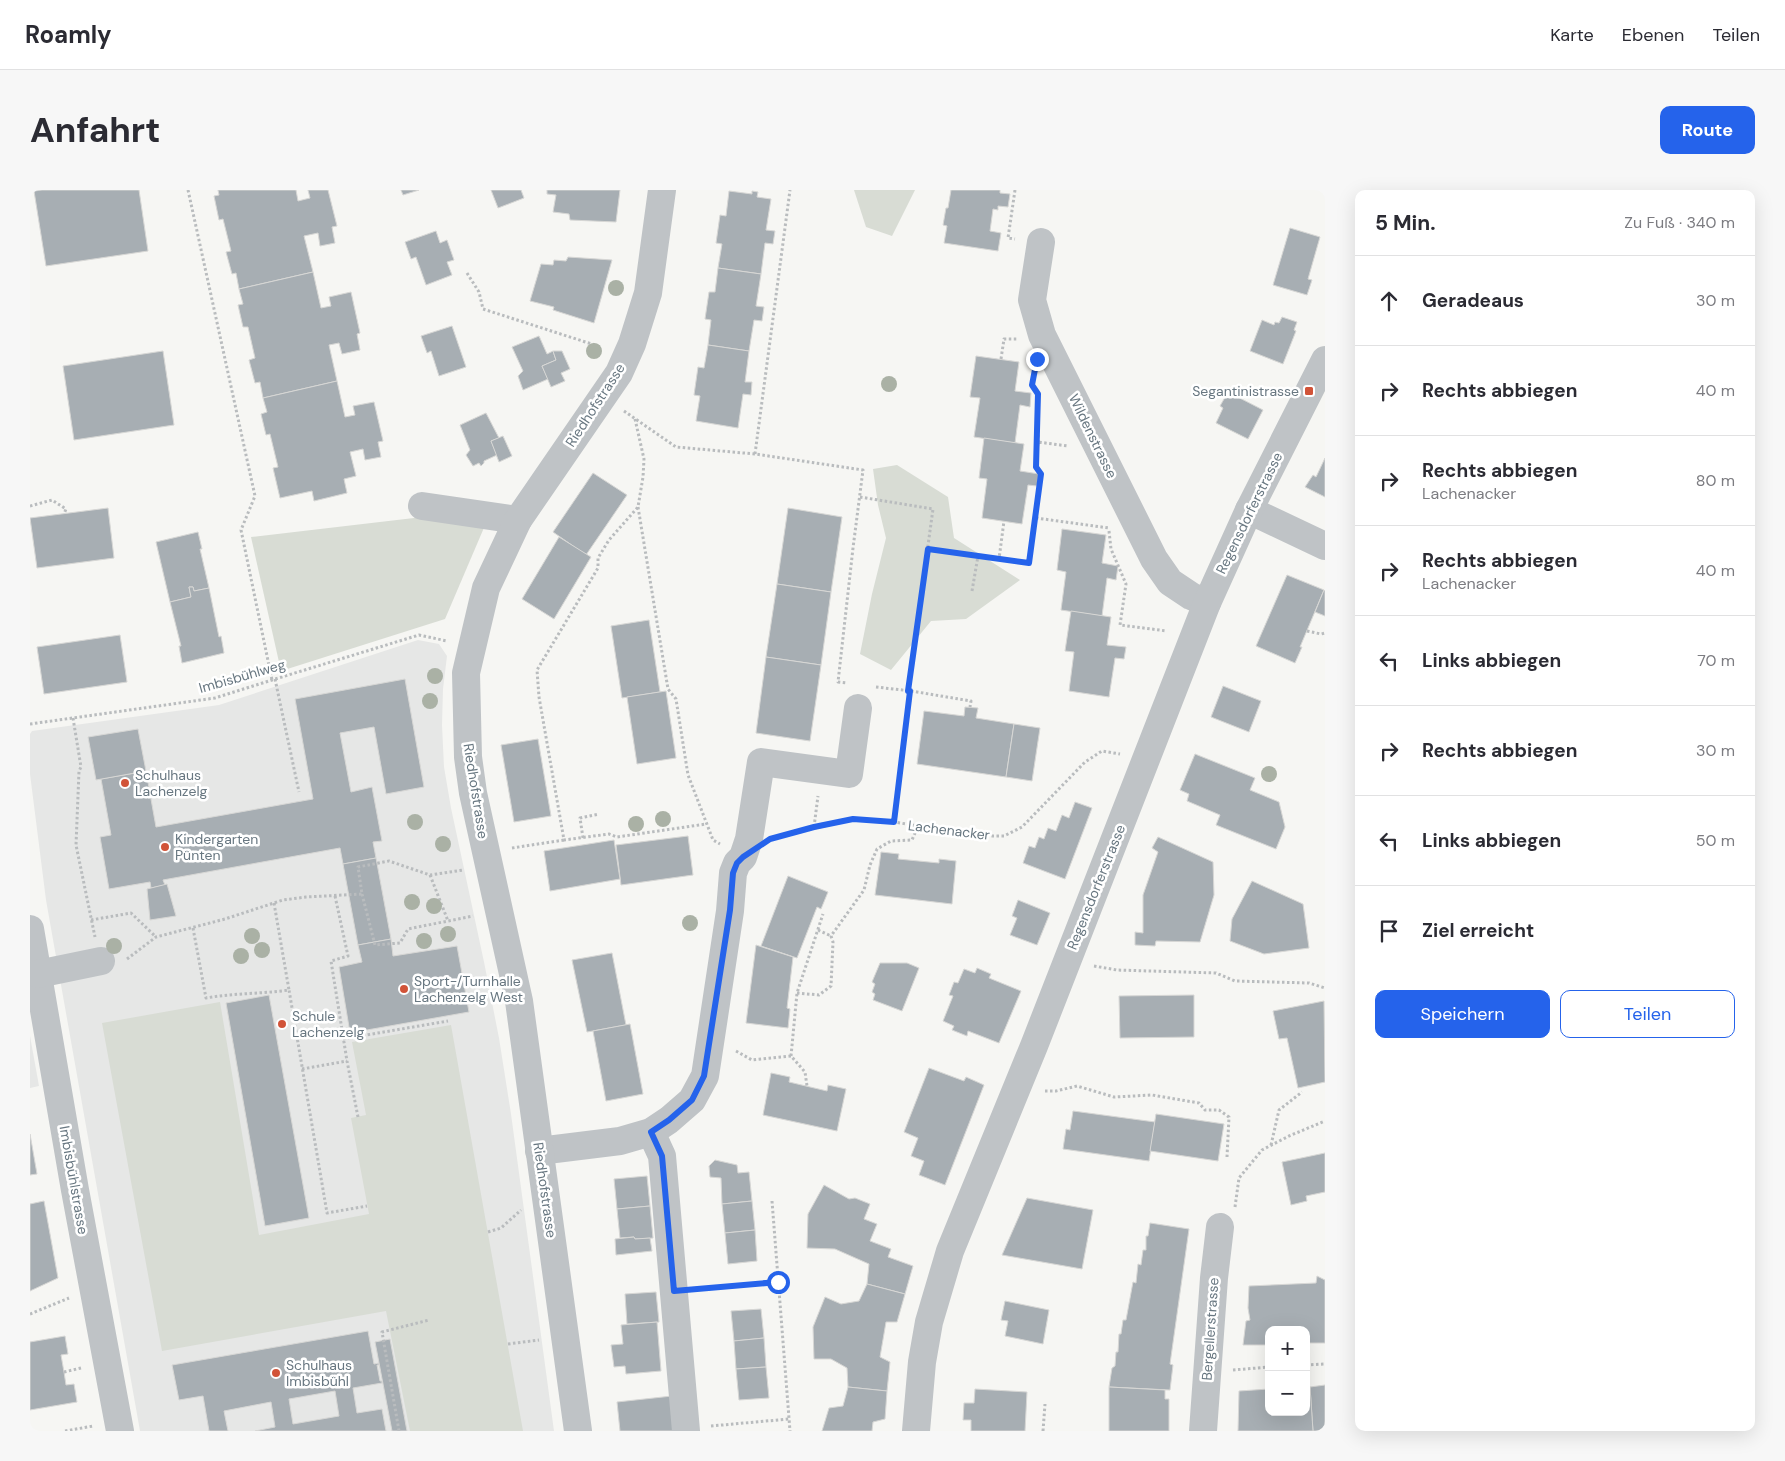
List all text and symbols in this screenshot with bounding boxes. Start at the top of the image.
text: Roamly [25,19,112,50]
text: Karte [1550,23,1594,47]
text: Ebenen [1622,23,1684,47]
text: Teilen [1712,23,1760,47]
button: Route [1660,106,1755,154]
text: Anfahrt [30,107,160,153]
text: 5 Min. [1375,209,1436,237]
text: Zu Fuß · 340 m [1624,212,1735,233]
icon: ahead [1375,287,1403,315]
text: Geradeaus [1422,288,1524,313]
text: 30 m [1696,290,1735,311]
route end [1026,348,1049,371]
street label: Riedhofstrasse [561,360,629,450]
icon: right [1375,377,1403,405]
text: Rechts abbiegen [1422,378,1577,403]
text: 40 m [1696,380,1735,401]
place label: Segantinistrasse [1192,382,1299,400]
marker: Segantinistrasse [1303,385,1315,397]
street label: Wildenstrasse [1065,391,1121,481]
street label: Regensdorferstrasse [1212,449,1286,577]
text: Rechts abbiegen [1422,458,1577,483]
icon: right [1375,467,1403,495]
text: 80 m [1696,470,1735,491]
text: Lachenacker [1422,483,1516,504]
text: Rechts abbiegen [1422,548,1577,573]
icon: right [1375,557,1403,585]
text: 40 m [1696,560,1735,581]
text: Lachenacker [1422,573,1516,594]
icon: left [1375,647,1403,675]
text: Links abbiegen [1422,648,1561,673]
text: 70 m [1697,650,1735,671]
street label: Imbisbühlweg [197,655,287,697]
icon: right [1375,737,1403,765]
text: Rechts abbiegen [1422,738,1577,763]
text: 30 m [1696,740,1735,761]
street label: Riedhofstrasse [460,742,492,840]
place label: Schulhaus Lachenzelg [135,766,208,800]
marker: Schulhaus Lachenzelg [119,777,131,789]
street label: Lachenacker [907,816,991,844]
street label: Regensdorferstrasse [1063,822,1129,952]
icon: left [1375,827,1403,855]
text: Links abbiegen [1422,828,1561,853]
place label: Kindergarten Pünten [175,830,258,864]
text: 50 m [1696,830,1735,851]
marker: Kindergarten Pünten [159,841,171,853]
icon: arrive [1375,917,1403,945]
text: Ziel erreicht [1422,918,1534,943]
place label: Sport-/Turnhalle Lachenzelg West [414,972,523,1006]
marker: Sport-/Turnhalle Lachenzelg West [398,983,410,995]
button: Speichern [1375,990,1550,1038]
button: Teilen [1560,990,1735,1038]
place label: Schule Lachenzelg [292,1007,365,1041]
marker: Schule Lachenzelg [276,1018,288,1030]
street label: Imbisbühlstrasse [56,1124,92,1236]
street label: Riedhofstrasse [529,1141,561,1239]
route start [767,1271,790,1294]
street label: Bergellerstrasse [1197,1277,1223,1381]
map controls [1265,1326,1310,1416]
button: + [1265,1326,1310,1371]
place label: Schulhaus Imbisbühl [286,1356,352,1390]
marker: Schulhaus Imbisbühl [270,1367,282,1379]
button: − [1265,1371,1310,1416]

